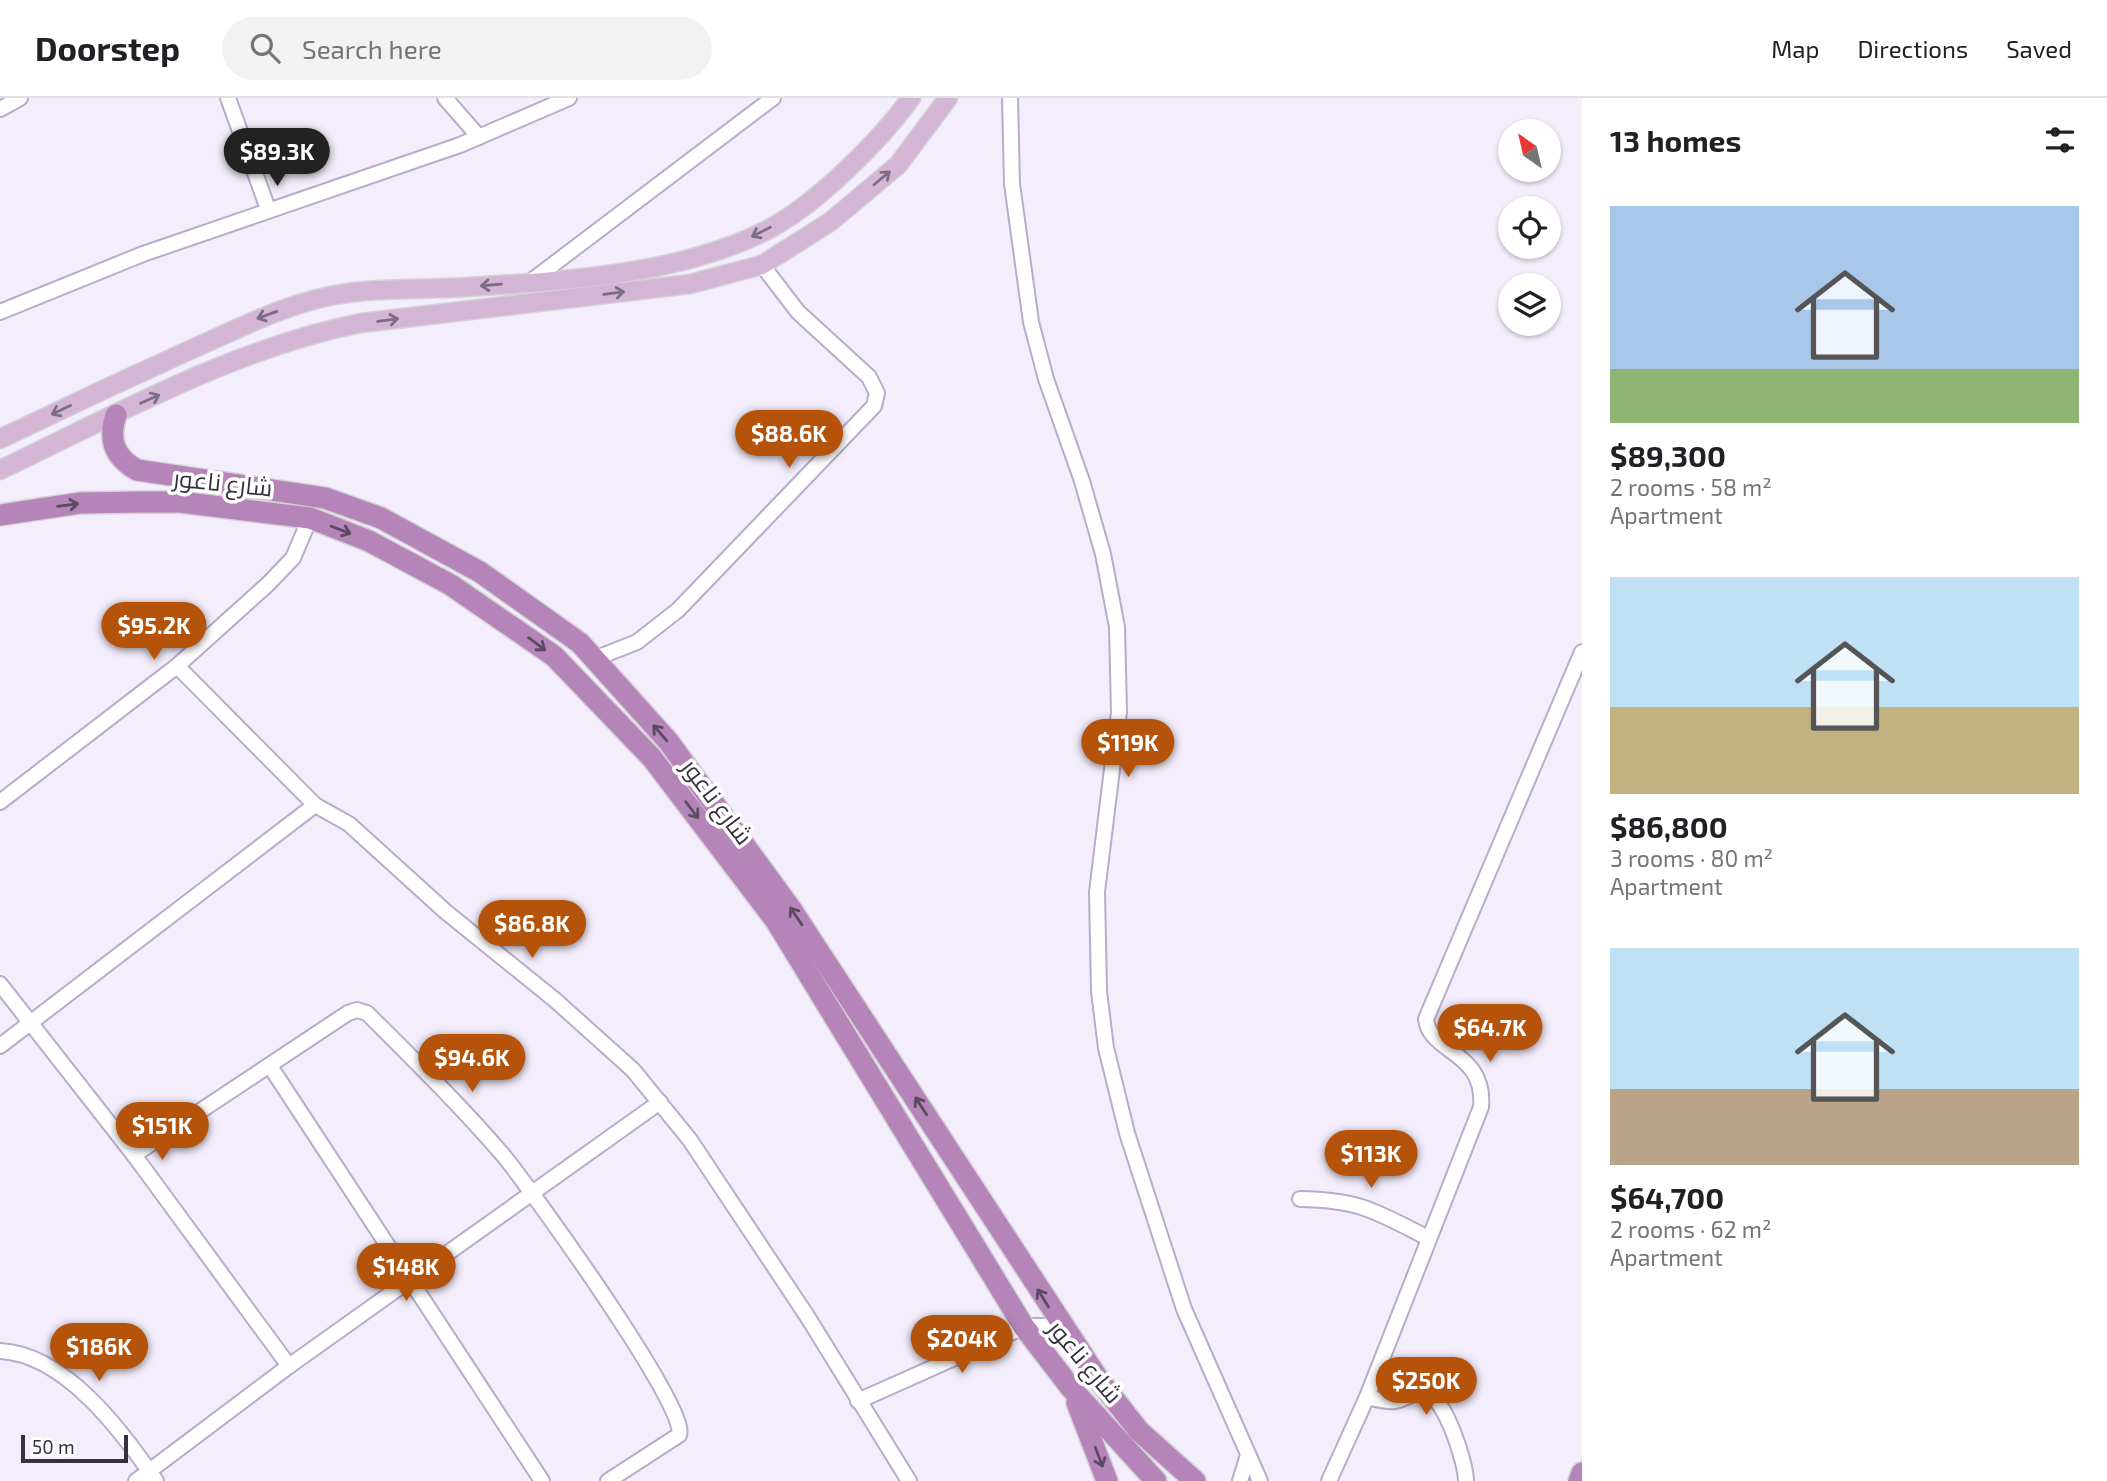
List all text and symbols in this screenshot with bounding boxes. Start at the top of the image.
search box [222,17,712,80]
text: Doorstep [35,28,180,68]
icon: search [246,29,284,67]
text: Search here [302,33,442,64]
text: Map [1771,34,1819,63]
text: Directions [1857,34,1968,63]
text: Saved [2006,34,2072,63]
north arrow [1498,119,1561,182]
map controls [1498,119,1561,336]
icon: filters [2041,121,2079,159]
text: 13 homes [1610,122,1741,158]
pin: $89.3K [220,129,334,188]
text: $89.3K [240,137,314,165]
one-way arrow [873,170,891,186]
button: locate [1498,196,1561,259]
one-way arrow [751,226,772,240]
icon: home [1782,252,1908,378]
button: layers [1498,273,1561,336]
one-way arrow [481,279,503,292]
one-way arrow [602,287,625,300]
one-way arrow [257,310,279,323]
one-way arrow [376,313,399,326]
one-way arrow [139,391,160,404]
one-way arrow [51,404,72,418]
pin: $88.6K [732,410,846,470]
text: $88.6K [751,419,827,447]
text: $89,300 [1610,437,1726,473]
street label: شارع ناعور [170,462,274,505]
text: 2 rooms · 58 m² [1610,473,1772,501]
one-way arrow [56,498,78,511]
text: Apartment [1610,501,1723,529]
one-way arrow [329,525,351,538]
pin: $95.2K [97,602,211,662]
text: $95.2K [117,611,191,639]
icon: home [1782,623,1908,749]
one-way arrow [527,636,546,651]
pin: $119K [1079,720,1177,779]
one-way arrow [652,725,669,742]
text: $119K [1097,728,1159,756]
street label: شارع ناعور [673,751,760,851]
one-way arrow [684,800,699,818]
text: $86,800 [1610,808,1728,844]
text: 3 rooms · 80 m² [1610,844,1773,872]
text: Apartment [1610,872,1723,900]
pin: $86.8K [475,900,589,960]
one-way arrow [789,907,803,926]
text: $86.8K [494,909,570,937]
icon: home [1782,994,1908,1120]
pin: $64.7K [1433,1004,1547,1064]
text: $64.7K [1453,1013,1527,1041]
pin: $94.6K [415,1034,529,1094]
text: $94.6K [434,1043,510,1071]
one-way arrow [914,1096,928,1116]
pin: $151K [113,1102,211,1162]
text: $151K [132,1111,192,1139]
pin: $113K [1322,1130,1420,1190]
text: $113K [1341,1139,1401,1167]
text: $64,700 [1610,1179,1724,1215]
text: 2 rooms · 62 m² [1610,1215,1772,1243]
text: Apartment [1610,1243,1723,1271]
pin: $148K [357,1244,455,1303]
text: $148K [373,1252,439,1280]
one-way arrow [1035,1289,1050,1308]
street label: شارع ناعور [1039,1312,1129,1410]
pin: $204K [913,1316,1011,1375]
pin: $186K [50,1324,148,1383]
text: $204K [927,1324,997,1352]
text: $186K [66,1332,132,1360]
pin: $250K [1377,1358,1475,1417]
text: $250K [1392,1366,1460,1394]
scale bar [21,1432,128,1464]
text: 50 m [32,1435,75,1458]
one-way arrow [1094,1446,1107,1467]

